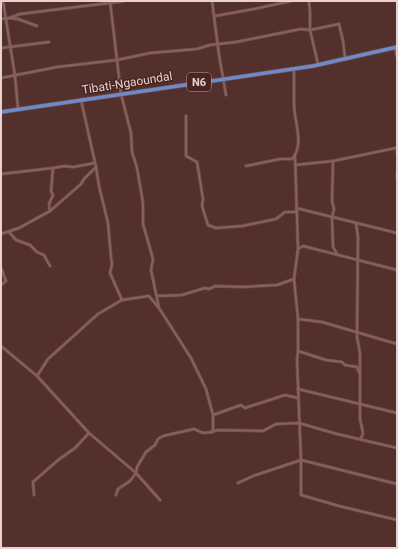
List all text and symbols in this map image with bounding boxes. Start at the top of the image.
street label: Tibati-Ngaoundal [81,69,173,97]
road number: N6 [187,73,211,91]

